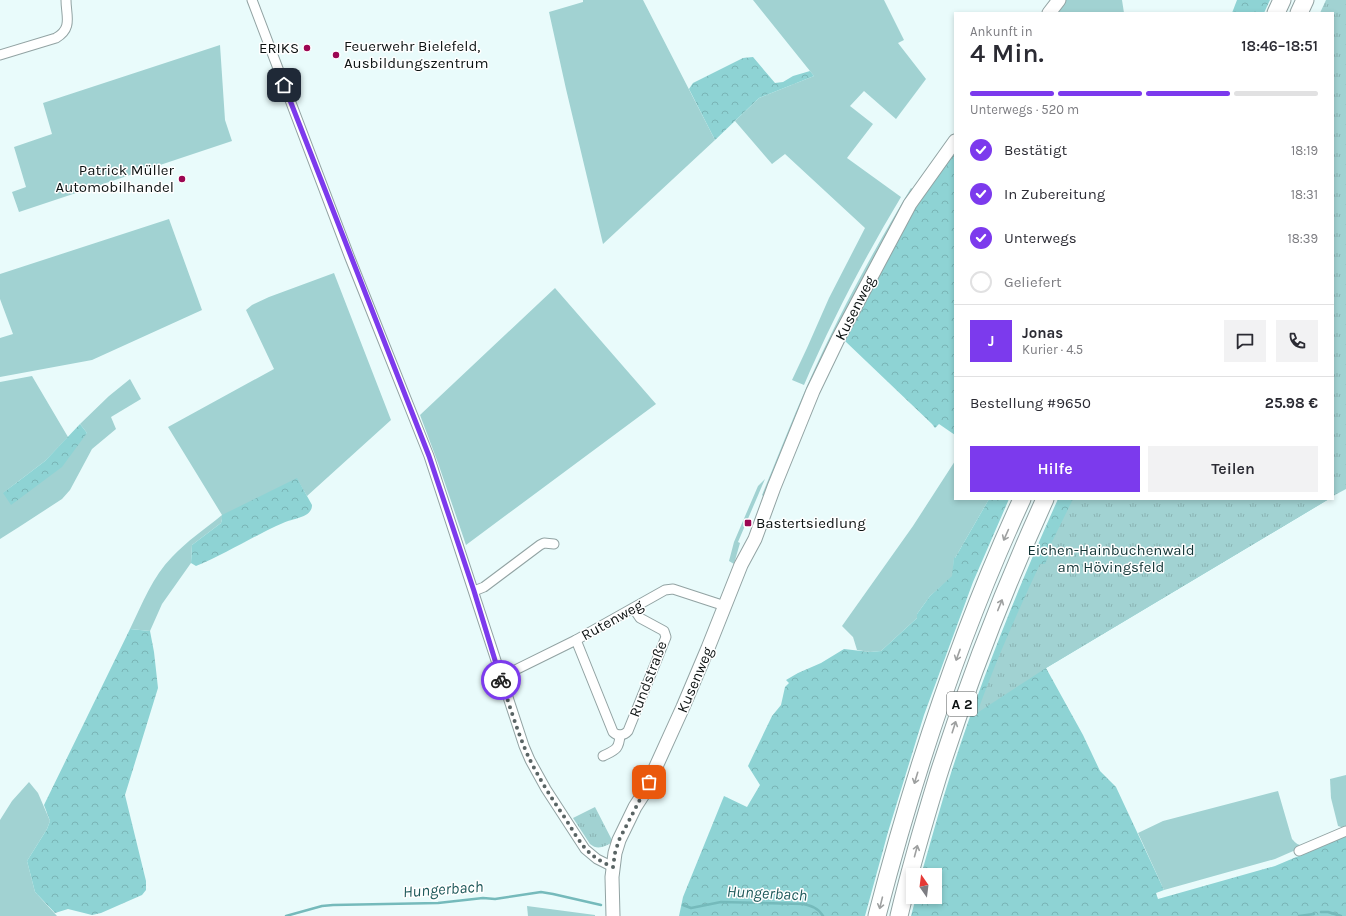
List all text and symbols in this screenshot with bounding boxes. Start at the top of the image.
text: Ankunft in [970,24,1033,39]
place label: Feuerwehr Bielefeld, Ausbildungszentrum [344,37,489,72]
text: 18:46–18:51 [1241,37,1318,55]
text: 4 Min. [970,38,1044,69]
place label: ERIKS [259,39,299,57]
marker: ERIKS [302,43,312,53]
marker: Feuerwehr Bielefeld, Ausbildungszentrum [331,50,341,60]
pin [267,68,301,102]
icon: home [273,74,295,96]
text: Unterwegs · 520 m [970,102,1079,117]
icon: check [970,139,992,161]
text: Bestätigt [1004,141,1067,159]
text: 18:19 [1291,143,1318,158]
place label: Patrick Müller Automobilhandel [56,161,175,196]
marker: Patrick Müller Automobilhandel [177,174,187,184]
icon: check [970,183,992,205]
text: In Zubereitung [1004,185,1105,203]
text: 18:31 [1291,187,1318,202]
icon: check [970,227,992,249]
text: Unterwegs [1004,229,1077,247]
text: 18:39 [1288,231,1318,246]
street label: Kusenweg [831,272,879,343]
text: Geliefert [1004,273,1062,291]
button: chat [1224,320,1266,362]
button: phone [1276,320,1318,362]
text: Jonas [1022,324,1063,342]
text: J [988,332,994,350]
text: Kurier · 4.5 [1022,342,1083,357]
text: Bestellung #9650 [970,394,1091,412]
text: 25.98 € [1265,394,1318,412]
button: Hilfe [970,446,1140,492]
button: Teilen [1148,446,1318,492]
place label: Bastertsiedlung [756,514,866,532]
marker: Bastertsiedlung [743,518,753,528]
one-way arrow [1002,528,1009,540]
park label: Eichen-Hainbuchenwald am Hövingsfeld [1027,541,1195,576]
street label: Rutenweg [578,595,646,644]
one-way arrow [996,600,1004,612]
street label: Rundstraße [625,638,671,720]
street label: Kusenweg [673,644,717,716]
one-way arrow [954,649,961,662]
courier [481,660,521,700]
icon: bike [490,669,512,691]
road number: A 2 [947,692,977,716]
one-way arrow [951,721,958,734]
pin [632,765,666,799]
icon: bag [638,771,660,793]
one-way arrow [911,772,919,784]
one-way arrow [913,845,920,858]
north arrow [906,868,942,904]
map controls [906,868,942,904]
water label: Hungerbach [402,877,484,901]
water label: Hungerbach [726,881,808,905]
one-way arrow [876,897,884,910]

